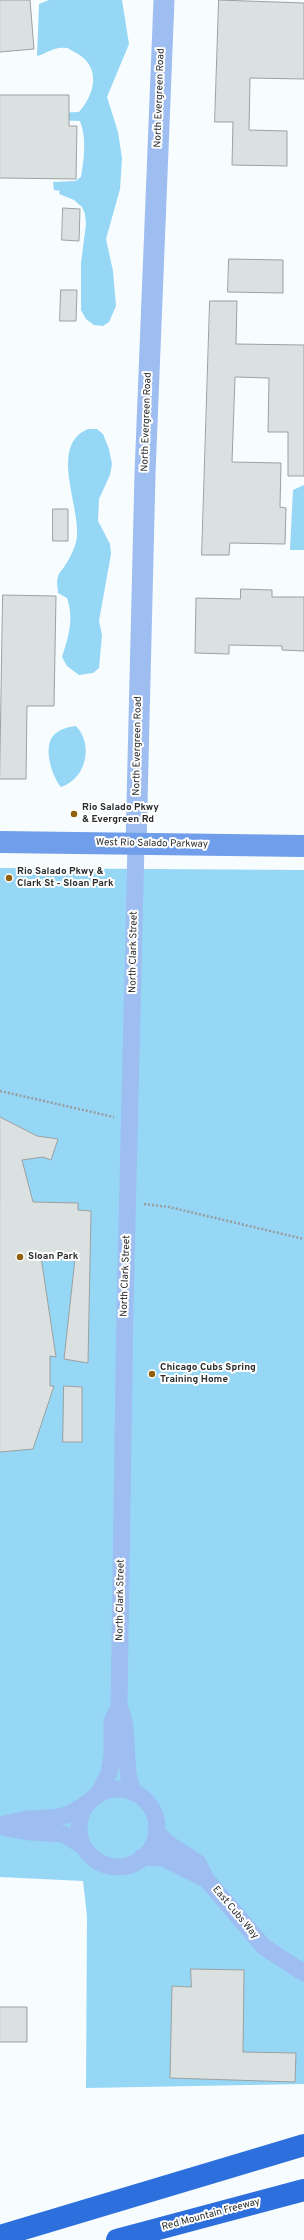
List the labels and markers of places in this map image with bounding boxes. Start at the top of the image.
place label: Rio Salado Pkwy & Evergreen Rd [82,802,159,826]
marker: Rio Salado Pkwy & Evergreen Rd [69,809,79,819]
place label: Rio Salado Pkwy & Clark St - Sloan Park [17,866,114,890]
marker: Rio Salado Pkwy & Clark St - Sloan Park [4,873,14,883]
place label: Sloan Park [28,1251,78,1263]
marker: Sloan Park [15,1252,25,1262]
place label: Chicago Cubs Spring Training Home [160,1362,256,1386]
marker: Chicago Cubs Spring Training Home [147,1369,157,1379]

